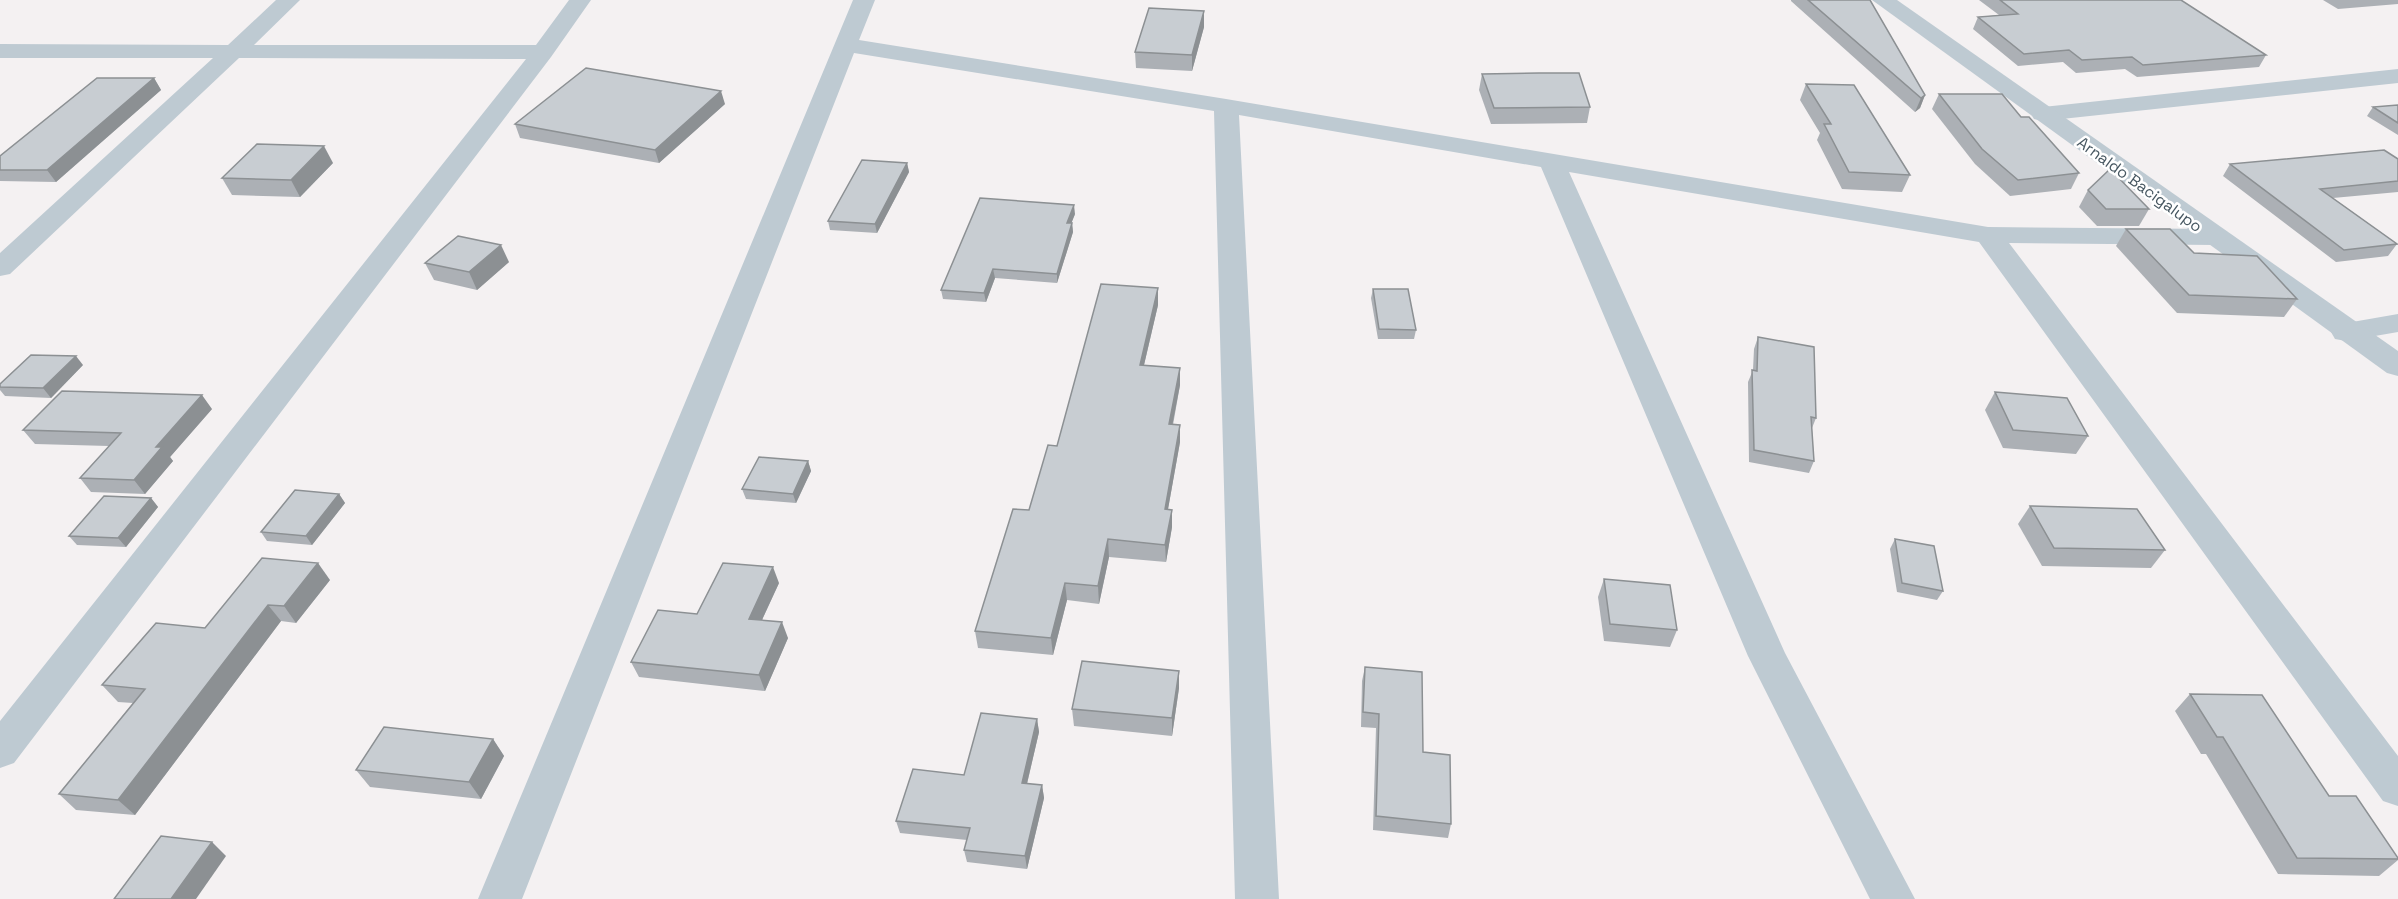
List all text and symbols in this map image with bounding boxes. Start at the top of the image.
street label: Arnaldo Bacigalupo [2073,132,2206,237]

